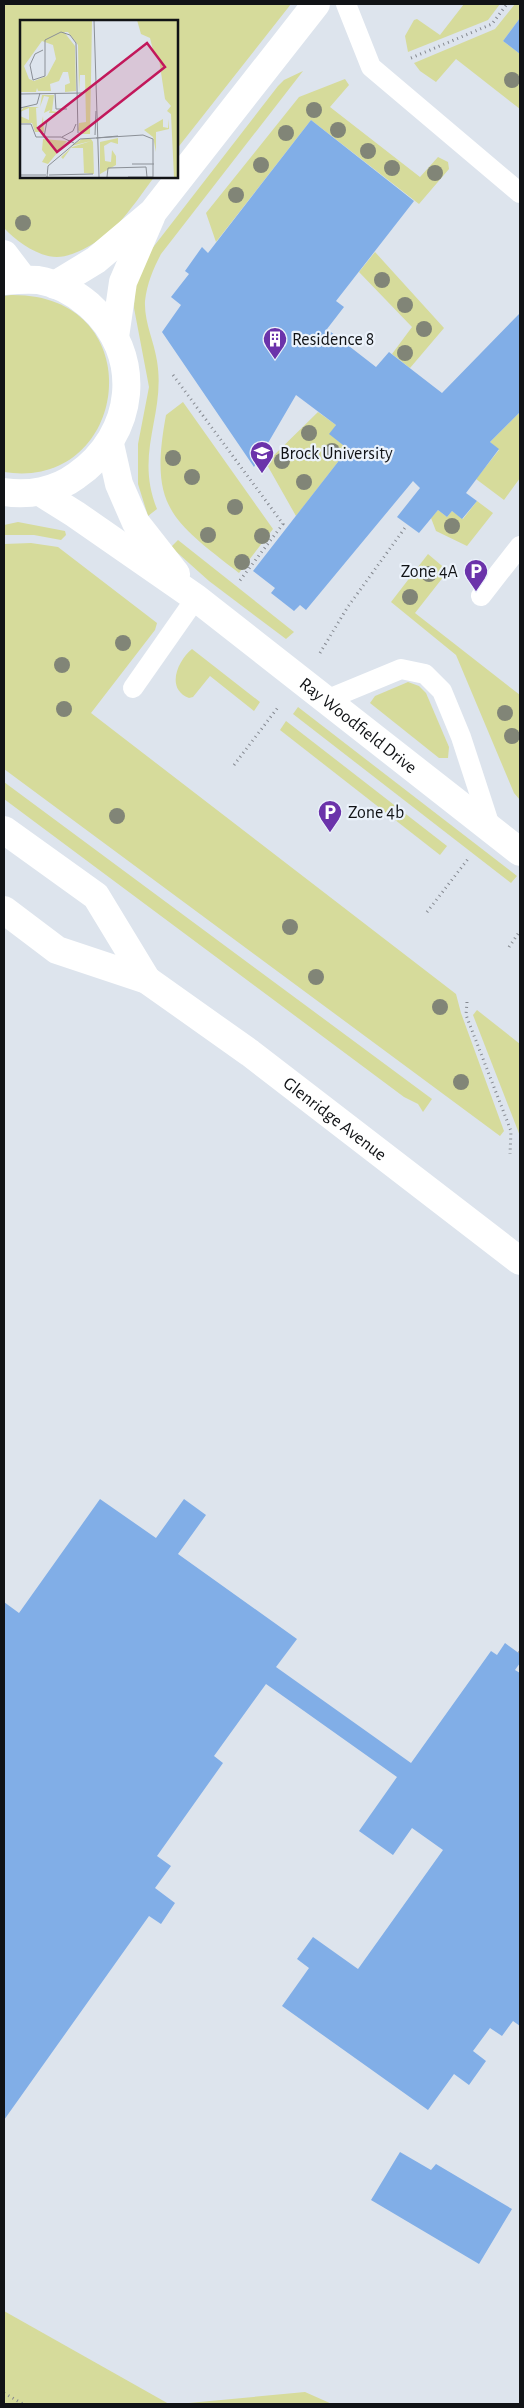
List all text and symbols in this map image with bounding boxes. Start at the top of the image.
inset map [20,20,178,178]
building icon: Residence 8 [262,326,288,360]
place label: Residence 8 [292,331,374,349]
school or university icon: Brock University [249,440,275,474]
place label: Brock University [280,445,393,463]
parking icon: Zone 4A [463,558,489,592]
place label: Zone 4A [401,563,459,581]
street label: Ray Woodfield Drive [296,675,420,777]
parking icon: Zone 4b [317,799,343,833]
place label: Zone 4b [348,804,404,822]
street label: Glenridge Avenue [280,1074,389,1165]

